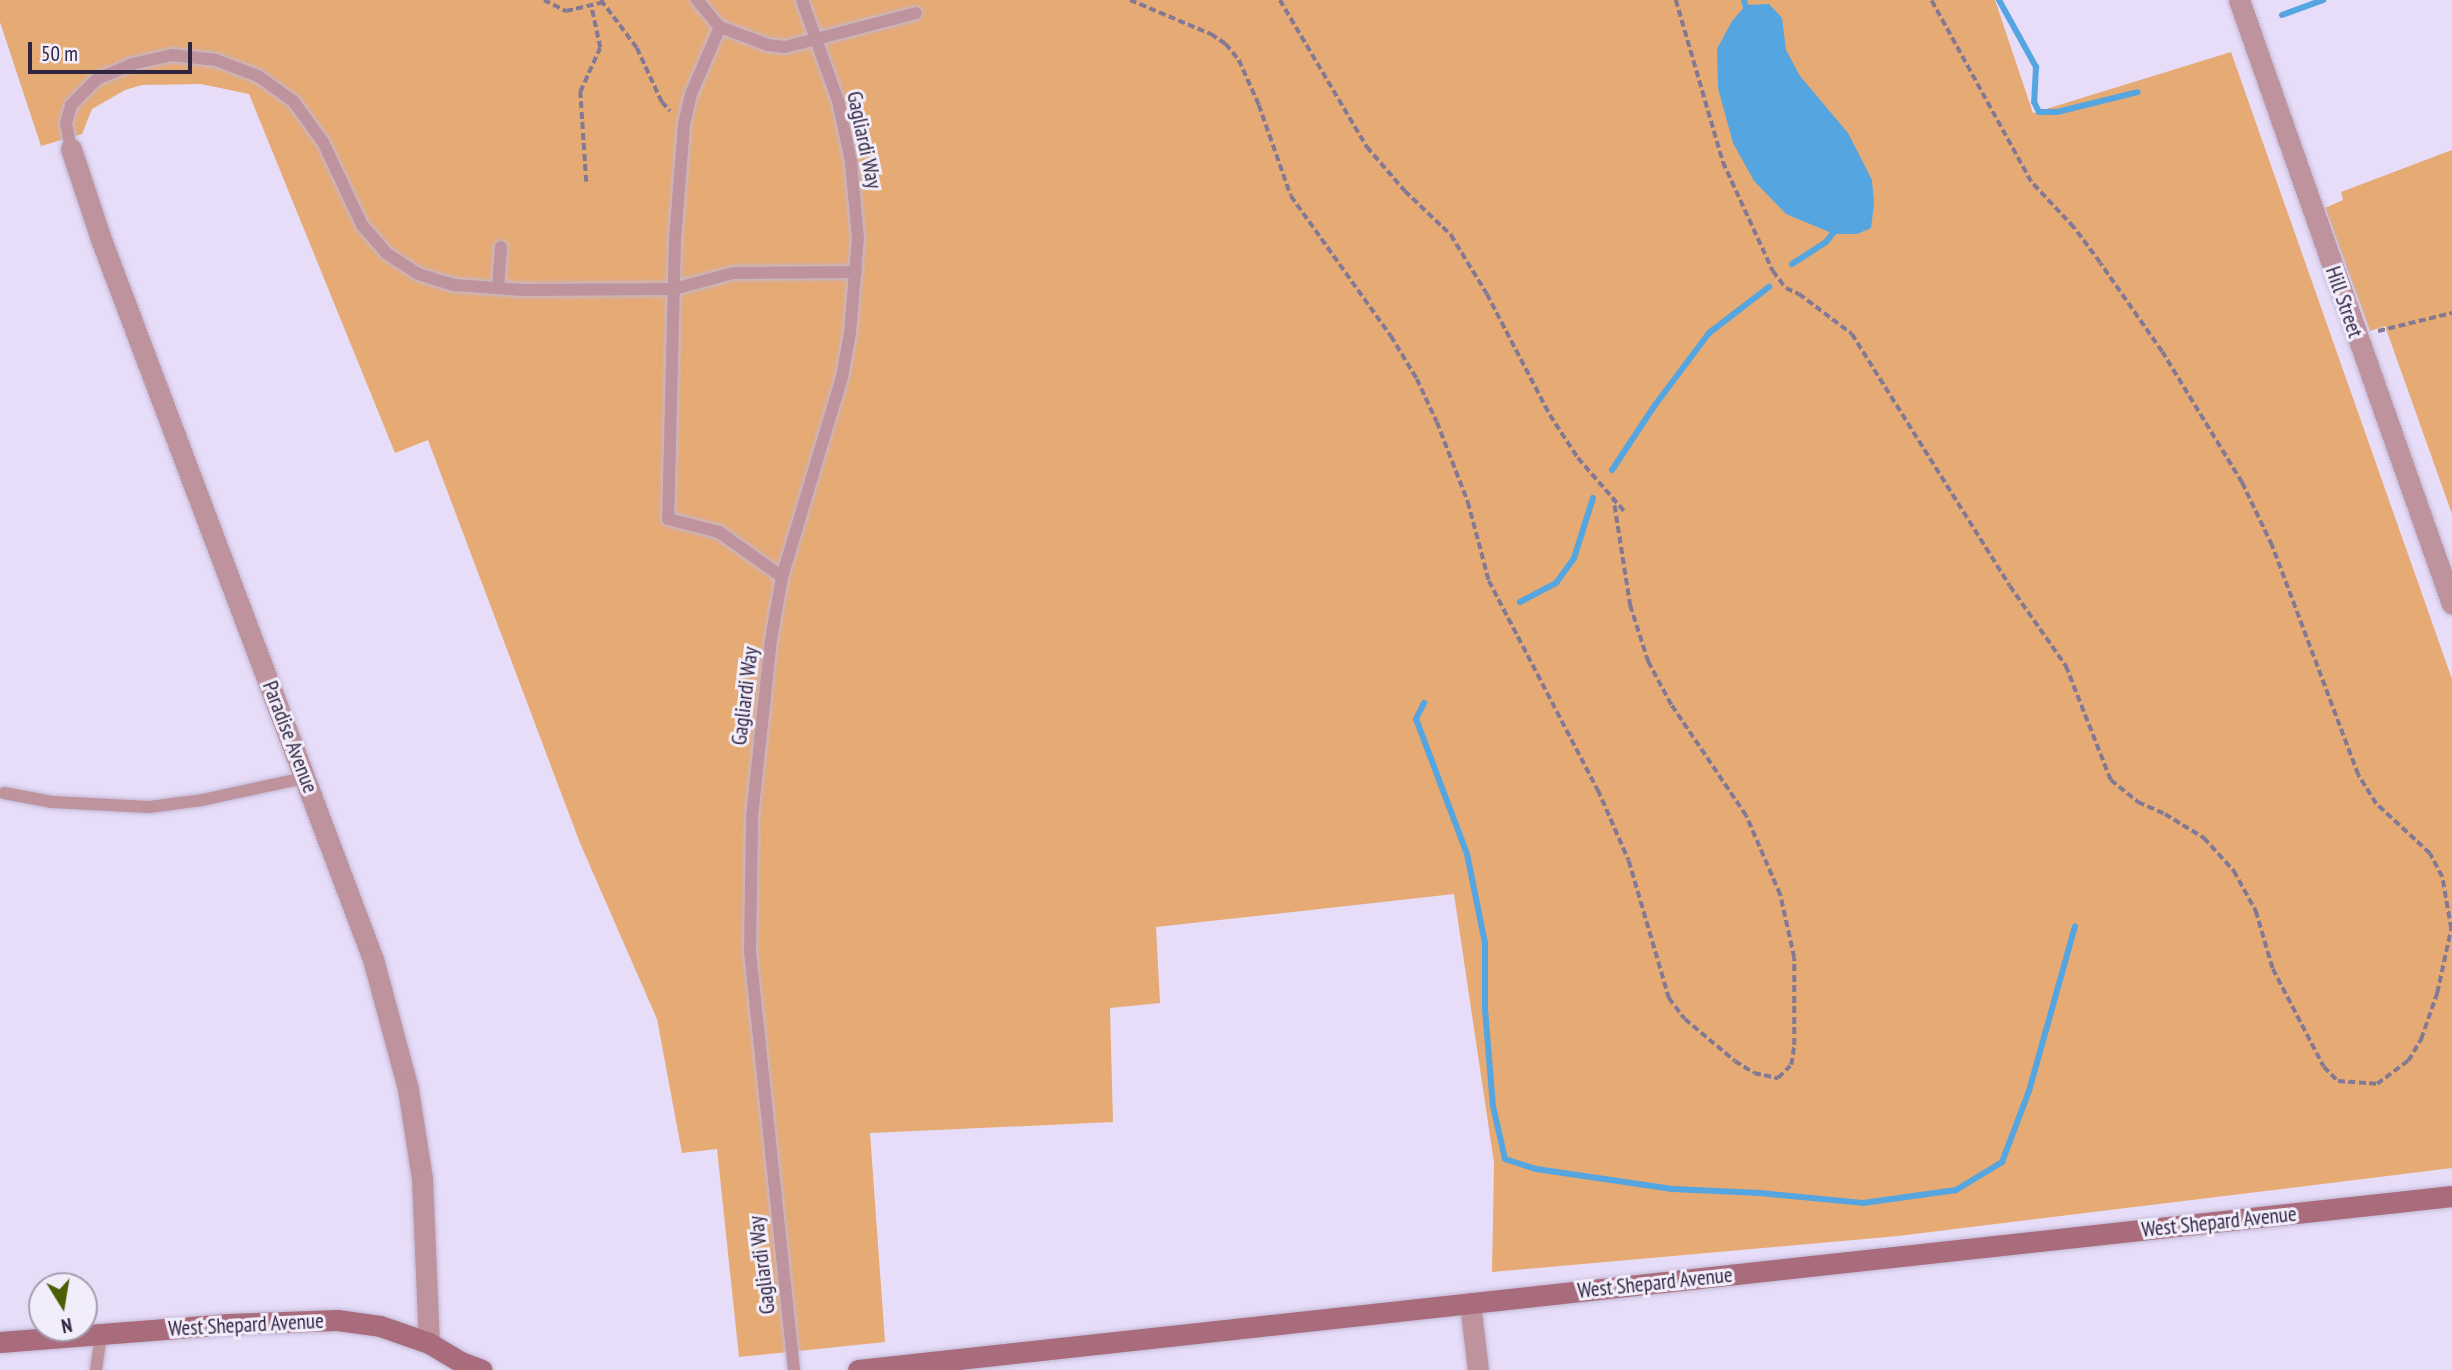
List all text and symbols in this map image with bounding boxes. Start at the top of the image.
scale bar [32,28,196,72]
text: 50 m [41,40,78,67]
street label: Gagliardi Way [841,89,887,191]
street label: Hill Street [2320,263,2368,341]
street label: Gagliardi Way [726,645,764,747]
street label: Paradise Avenue [257,677,323,797]
street label: West Shepard Avenue [2140,1201,2298,1243]
street label: Gagliardi Way [743,1214,781,1316]
street label: West Shepard Avenue [1576,1262,1734,1304]
north arrow [28,1272,98,1342]
street label: West Shepard Avenue [167,1308,325,1342]
text: N [59,1313,74,1338]

